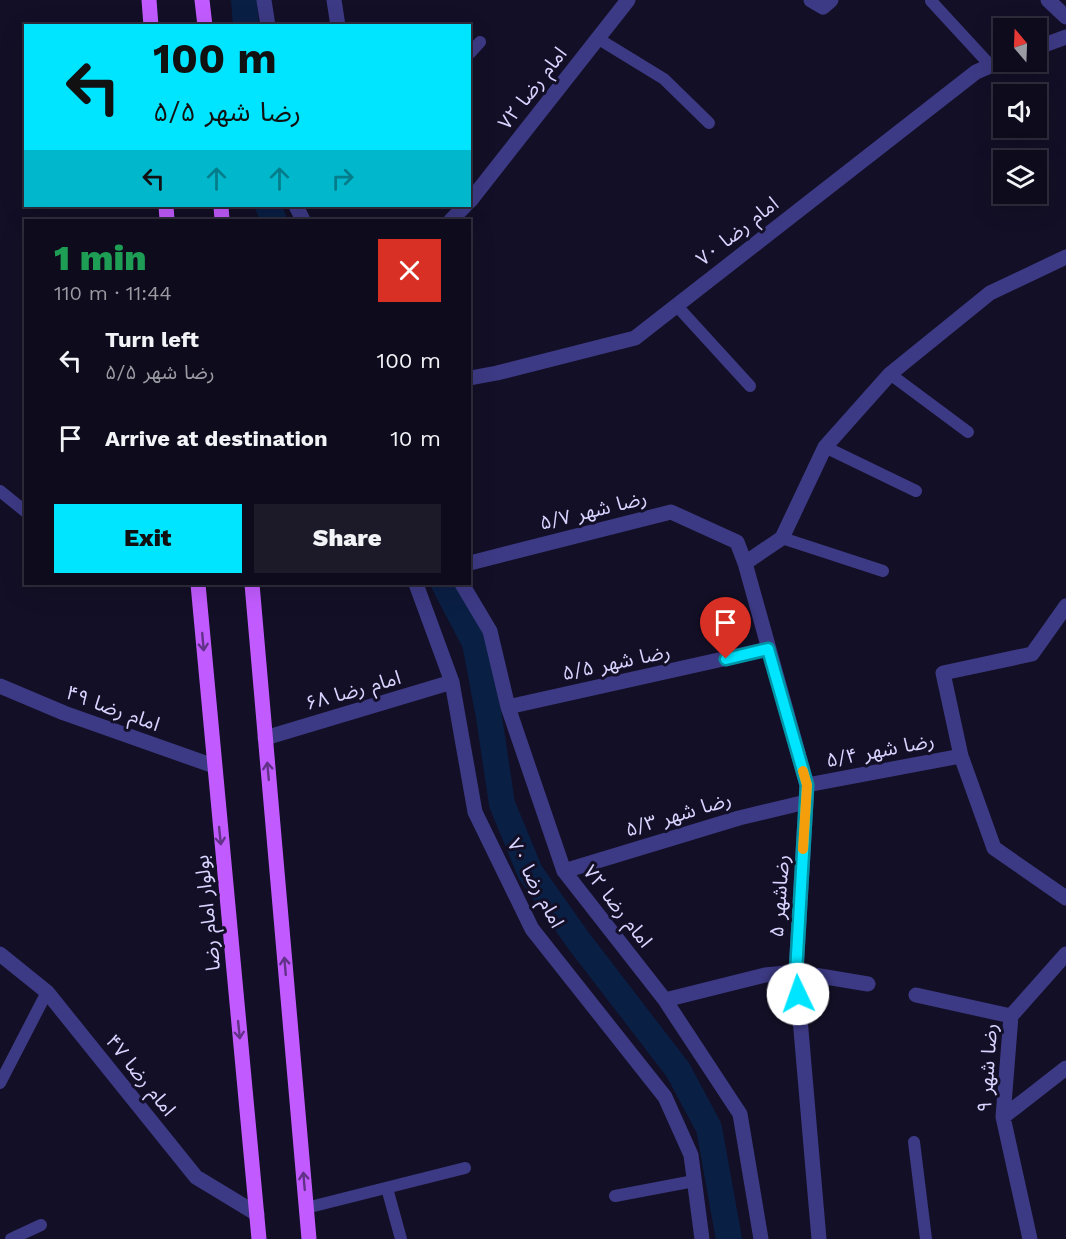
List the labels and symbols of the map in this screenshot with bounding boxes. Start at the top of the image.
north arrow [993,18,1047,72]
street label: امام رضا ۷۲ [492,42,574,136]
street label: امام رضا ۷۰ [691,191,785,273]
street label: رضا شهر ۵/۷ [537,485,649,535]
pin [700,597,751,659]
one-way arrow [198,631,209,651]
street label: رضا شهر ۵/۵ [560,639,672,685]
street label: امام رضا ۶۸ [303,665,404,718]
street label: امام رضا ۴۹ [62,680,163,739]
street label: رضا شهر ۵/۴ [824,728,936,772]
one-way arrow [262,762,273,782]
street label: ۵/۳ رضا شهر [622,786,734,842]
one-way arrow [215,826,226,845]
street label: امام رضا ۷۰ [500,834,570,933]
street label: بولوار امام رضا [189,853,228,972]
street label: رضاشهر ۵ [764,854,794,938]
street label: امام رضا ۷۲ [576,860,658,954]
one-way arrow [279,956,290,976]
position arrow [766,962,830,1026]
one-way arrow [234,1020,245,1040]
street label: رضا شهر ۹ [972,1023,1002,1113]
street label: امام رضا ۴۷ [99,1029,181,1122]
one-way arrow [298,1171,309,1191]

